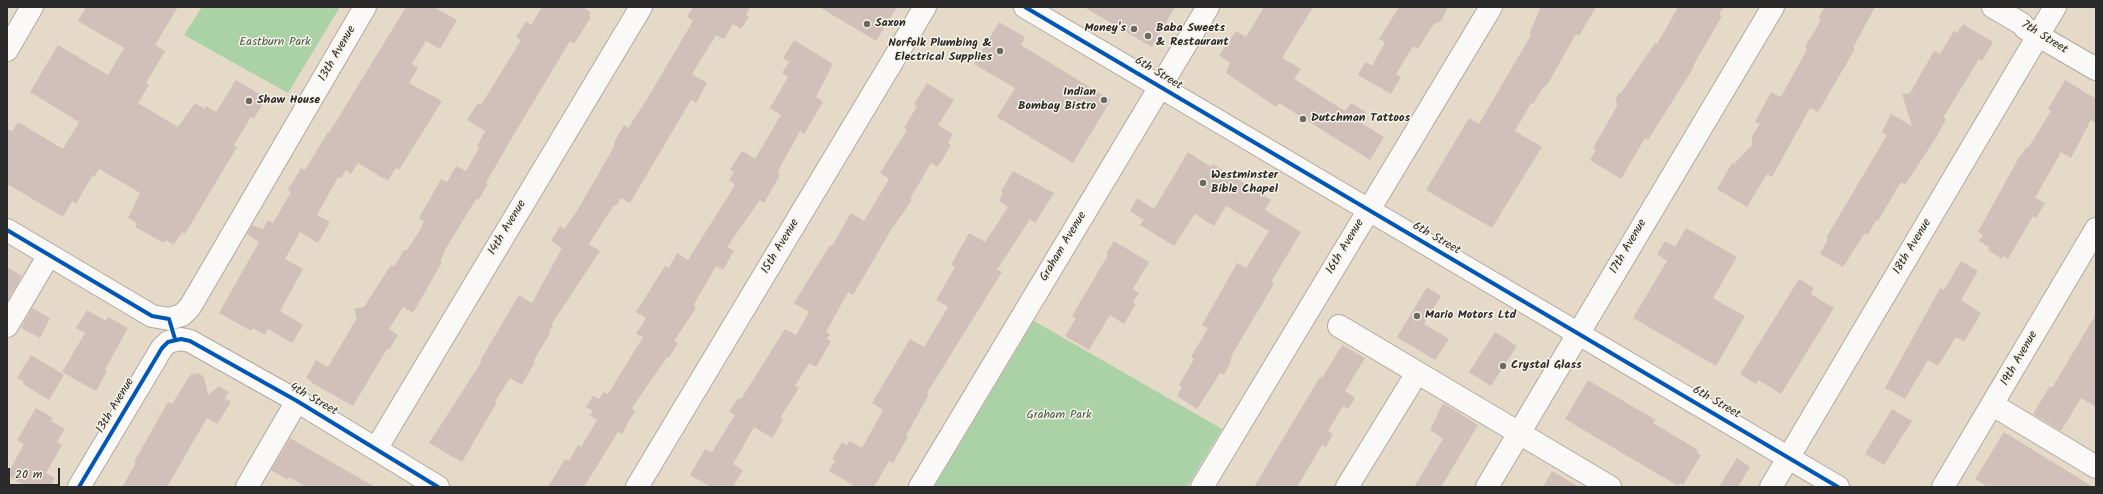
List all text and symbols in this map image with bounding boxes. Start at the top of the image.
place label: Saxon [875,17,906,31]
street label: 7th Street [2018,18,2070,58]
marker: Saxon [862,19,872,29]
place label: Money's [1084,22,1126,36]
place label: Baba Sweets & Restaurant [1156,22,1229,50]
street label: 13th Avenue [316,24,360,84]
marker: Money's [1129,24,1139,34]
marker: Baba Sweets & Restaurant [1143,31,1153,41]
park label: Eastburn Park [239,36,311,50]
place label: Norfolk Plumbing & Electrical Supplies [888,37,992,65]
marker: Norfolk Plumbing & Electrical Supplies [995,46,1005,56]
street label: 6th Street [1132,54,1184,94]
place label: Indian Bombay Bistro [1018,86,1096,114]
place label: Shaw House [257,94,320,108]
marker: Indian Bombay Bistro [1099,95,1109,105]
marker: Shaw House [244,96,254,106]
place label: Dutchman Tattoos [1311,112,1410,126]
marker: Dutchman Tattoos [1298,114,1308,124]
place label: Westminster Bible Chapel [1211,169,1278,197]
marker: Westminster Bible Chapel [1198,178,1208,188]
street label: 14th Avenue [486,198,530,258]
street label: Graham Avenue [1038,210,1090,284]
street label: 15th Avenue [759,217,803,277]
street label: 16th Avenue [1324,217,1368,277]
street label: 17th Avenue [1608,217,1650,277]
street label: 18th Avenue [1891,217,1935,277]
street label: 6th Street [1409,220,1463,258]
place label: Mario Motors Ltd [1425,309,1516,323]
marker: Mario Motors Ltd [1412,311,1422,321]
street label: 19th Avenue [1999,329,2041,389]
place label: Crystal Glass [1511,359,1582,373]
marker: Crystal Glass [1498,361,1508,371]
street label: 13th Avenue [94,376,138,436]
street label: 4th Street [286,381,340,419]
street label: 6th Street [1689,384,1743,422]
park label: Graham Park [1026,409,1092,423]
scale bar [10,460,62,486]
text: 20 m [15,465,42,484]

